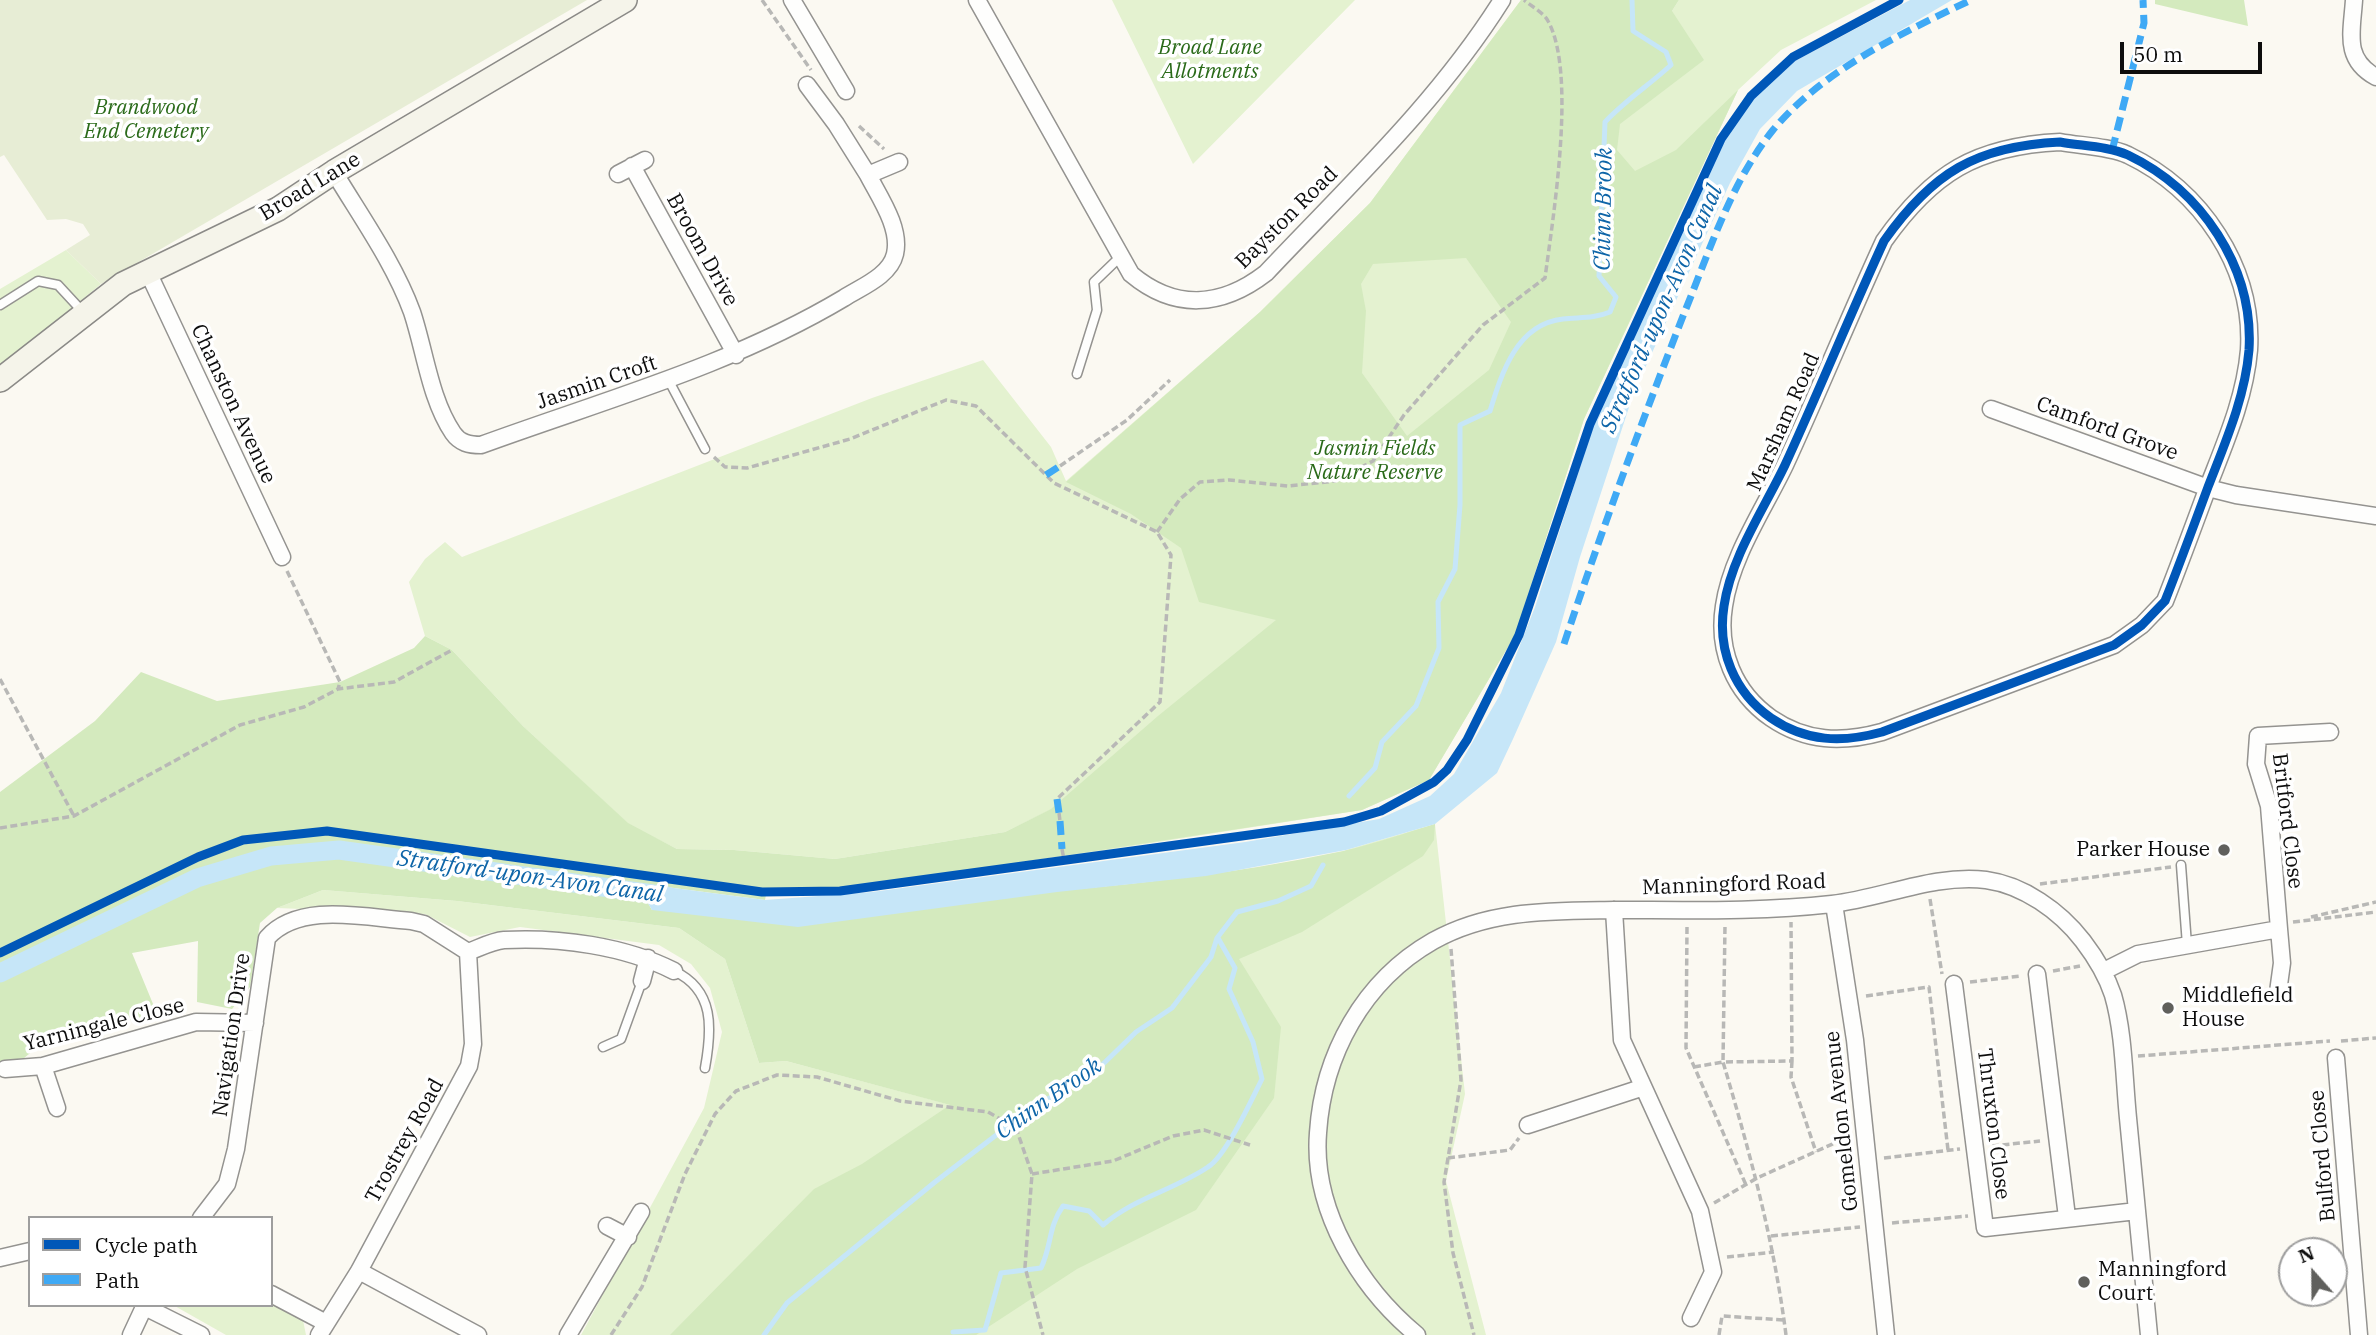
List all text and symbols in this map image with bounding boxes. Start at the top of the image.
scale bar [2124,28,2266,72]
park label: Broad Lane Allotments [1158,35,1262,85]
text: 50 m [2133,40,2183,68]
park label: Brandwood End Cemetery [84,95,208,145]
street label: Broad Lane [255,147,365,227]
water label: Chinn Brook [1589,147,1619,271]
street label: Bayston Road [1231,162,1343,274]
water label: Stratford-upon-Avon Canal [1595,181,1729,437]
street label: Broom Drive [661,189,743,311]
street label: Chanston Avenue [185,320,281,488]
street label: Marsham Road [1742,349,1826,495]
street label: Jasmin Croft [534,351,660,415]
street label: Camford Grove [2033,392,2181,466]
park label: Jasmin Fields Nature Reserve [1307,436,1443,486]
street label: Britford Close [2266,752,2308,890]
place label: Parker House [2076,837,2210,863]
marker: Parker House [2216,842,2232,858]
water label: Stratford-upon-Avon Canal [395,845,665,909]
street label: Manningford Road [1642,869,1826,901]
street label: Navigation Drive [208,952,256,1118]
place label: Middlefield House [2182,983,2294,1033]
street label: Yarningale Close [21,993,187,1057]
marker: Middlefield House [2160,1000,2176,1016]
street label: Gomeldon Avenue [1820,1030,1864,1212]
street label: Thruxton Close [1971,1047,2015,1201]
water label: Chinn Brook [991,1052,1107,1146]
street label: Trostrey Road [360,1074,450,1208]
street label: Bulford Close [2305,1089,2341,1223]
legend [28,1216,273,1307]
text: Cycle path [95,1231,198,1259]
north arrow [2278,1237,2348,1307]
text: N [2295,1240,2318,1268]
place label: Manningford Court [2098,1257,2227,1307]
text: Path [95,1266,140,1294]
marker: Manningford Court [2076,1274,2092,1290]

